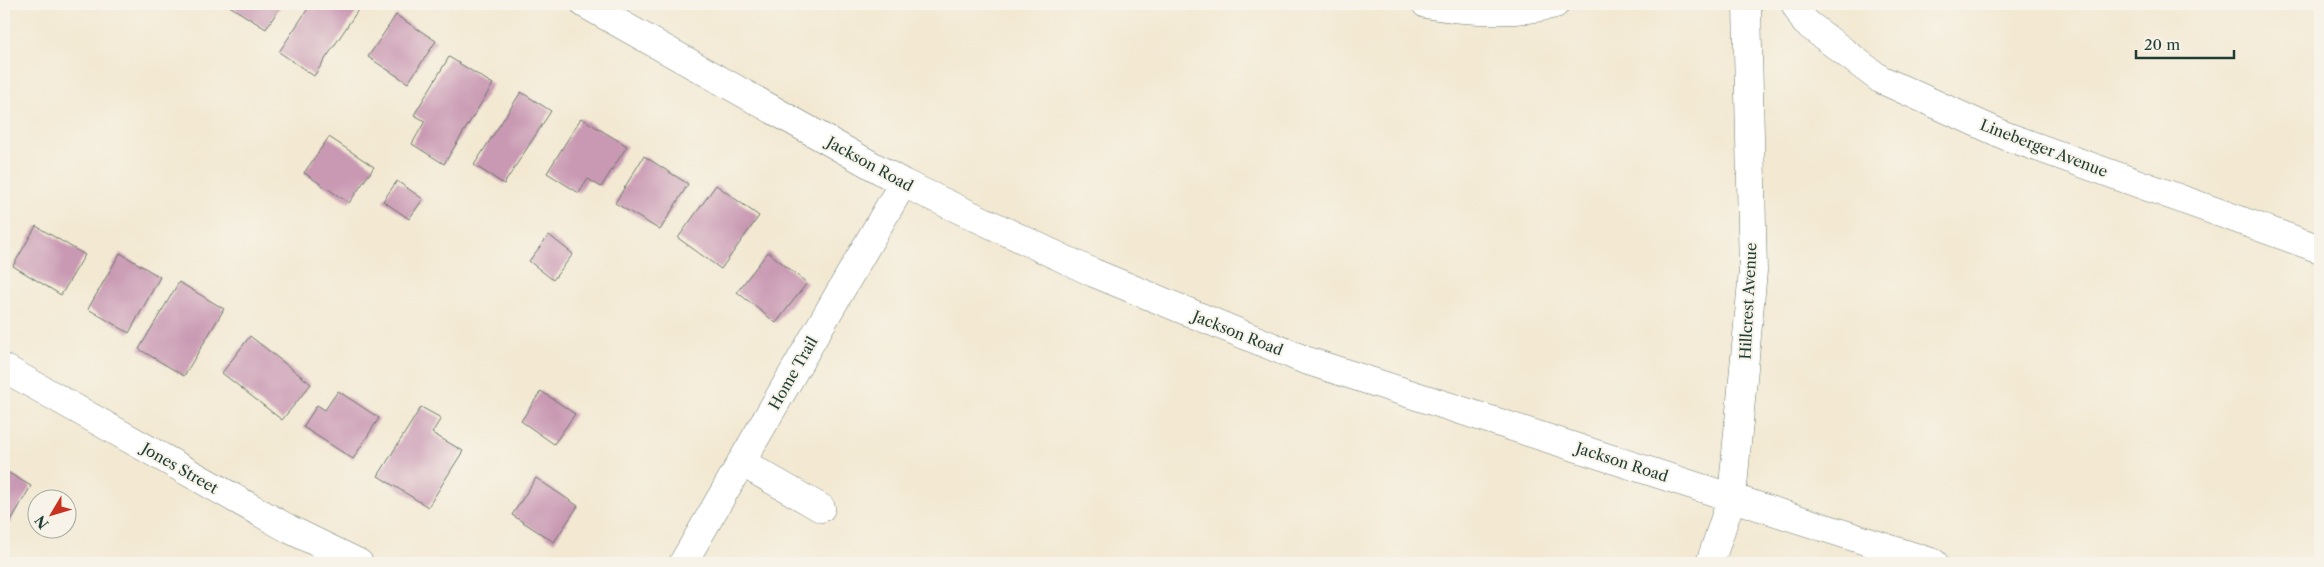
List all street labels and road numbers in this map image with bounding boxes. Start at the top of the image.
street label: Lineberger Avenue [1978,115,2110,181]
street label: Jackson Road [822,132,916,196]
street label: Hillcrest Avenue [1735,242,1761,360]
street label: Jackson Road [1188,306,1286,360]
street label: Home Trail [764,333,822,413]
street label: Jones Street [137,437,222,498]
street label: Jackson Road [1572,438,1670,486]

